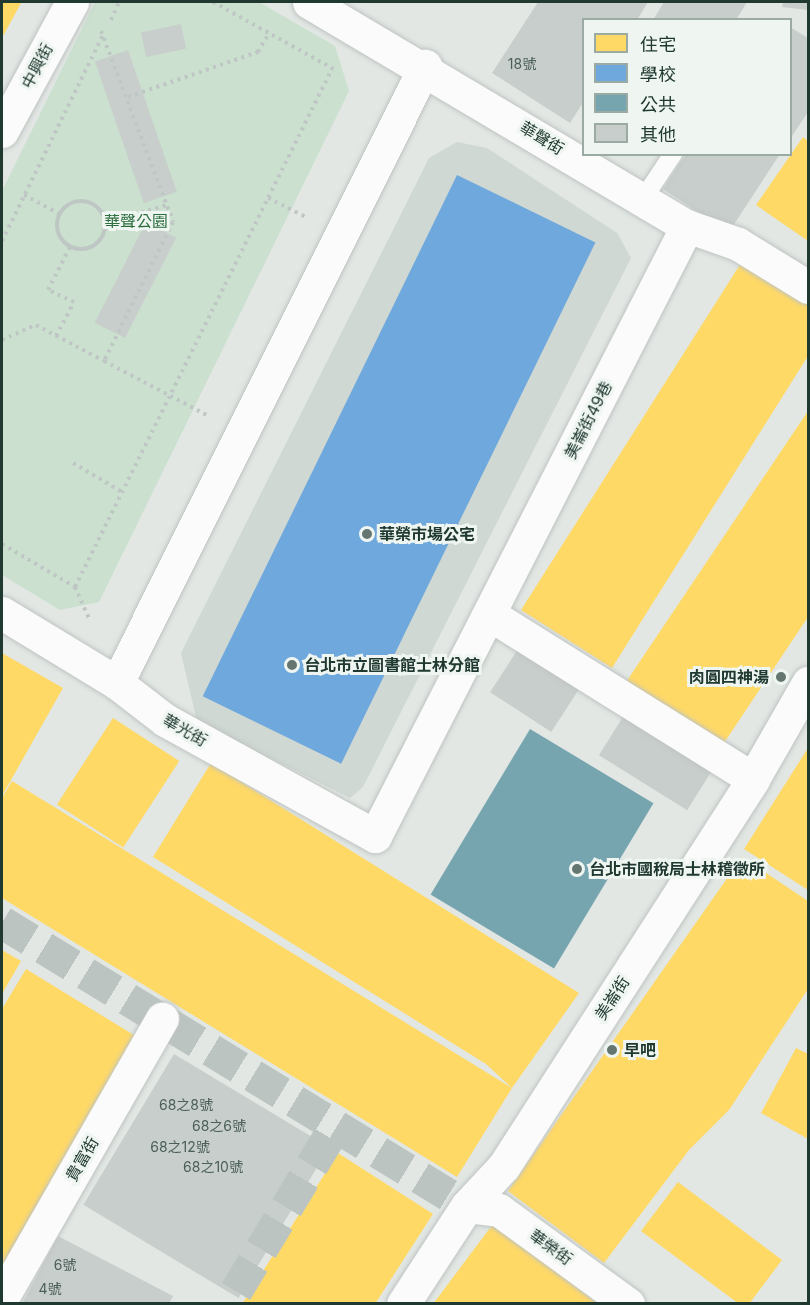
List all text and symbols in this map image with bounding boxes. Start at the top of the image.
legend [582,18,792,156]
text: 住宅 [640,34,676,55]
street label: 中興街 [17,40,57,92]
house number: 18號 [508,56,536,72]
text: 學校 [640,64,676,85]
text: 公共 [640,94,676,115]
street label: 華聲街 [516,117,568,159]
text: 其他 [640,124,676,145]
park label: 華聲公園 [104,211,168,231]
street label: 美崙街49巷 [560,378,616,462]
place label: 華榮市場公宅 [379,524,475,544]
marker: 華榮市場公宅 [360,527,374,541]
place label: 台北市立圖書館士林分館 [304,655,480,675]
marker: 台北市立圖書館士林分館 [285,658,299,672]
place label: 肉圓四神湯 [689,667,769,687]
marker: 肉圓四神湯 [774,670,788,684]
street label: 華光街 [159,710,211,750]
place label: 台北市國稅局士林稽徵所 [589,859,765,879]
marker: 台北市國稅局士林稽徵所 [570,862,584,876]
street label: 美崙街 [591,973,633,1023]
place label: 早吧 [624,1040,656,1060]
marker: 早吧 [605,1043,619,1057]
house number: 68之8號 [159,1097,213,1113]
house number: 68之6號 [192,1118,246,1134]
street label: 貴富街 [62,1133,102,1185]
house number: 68之12號 [150,1139,210,1155]
house number: 68之10號 [183,1159,243,1175]
street label: 華榮街 [526,1225,576,1269]
house number: 6號 [54,1257,76,1273]
house number: 4號 [38,1281,62,1297]

